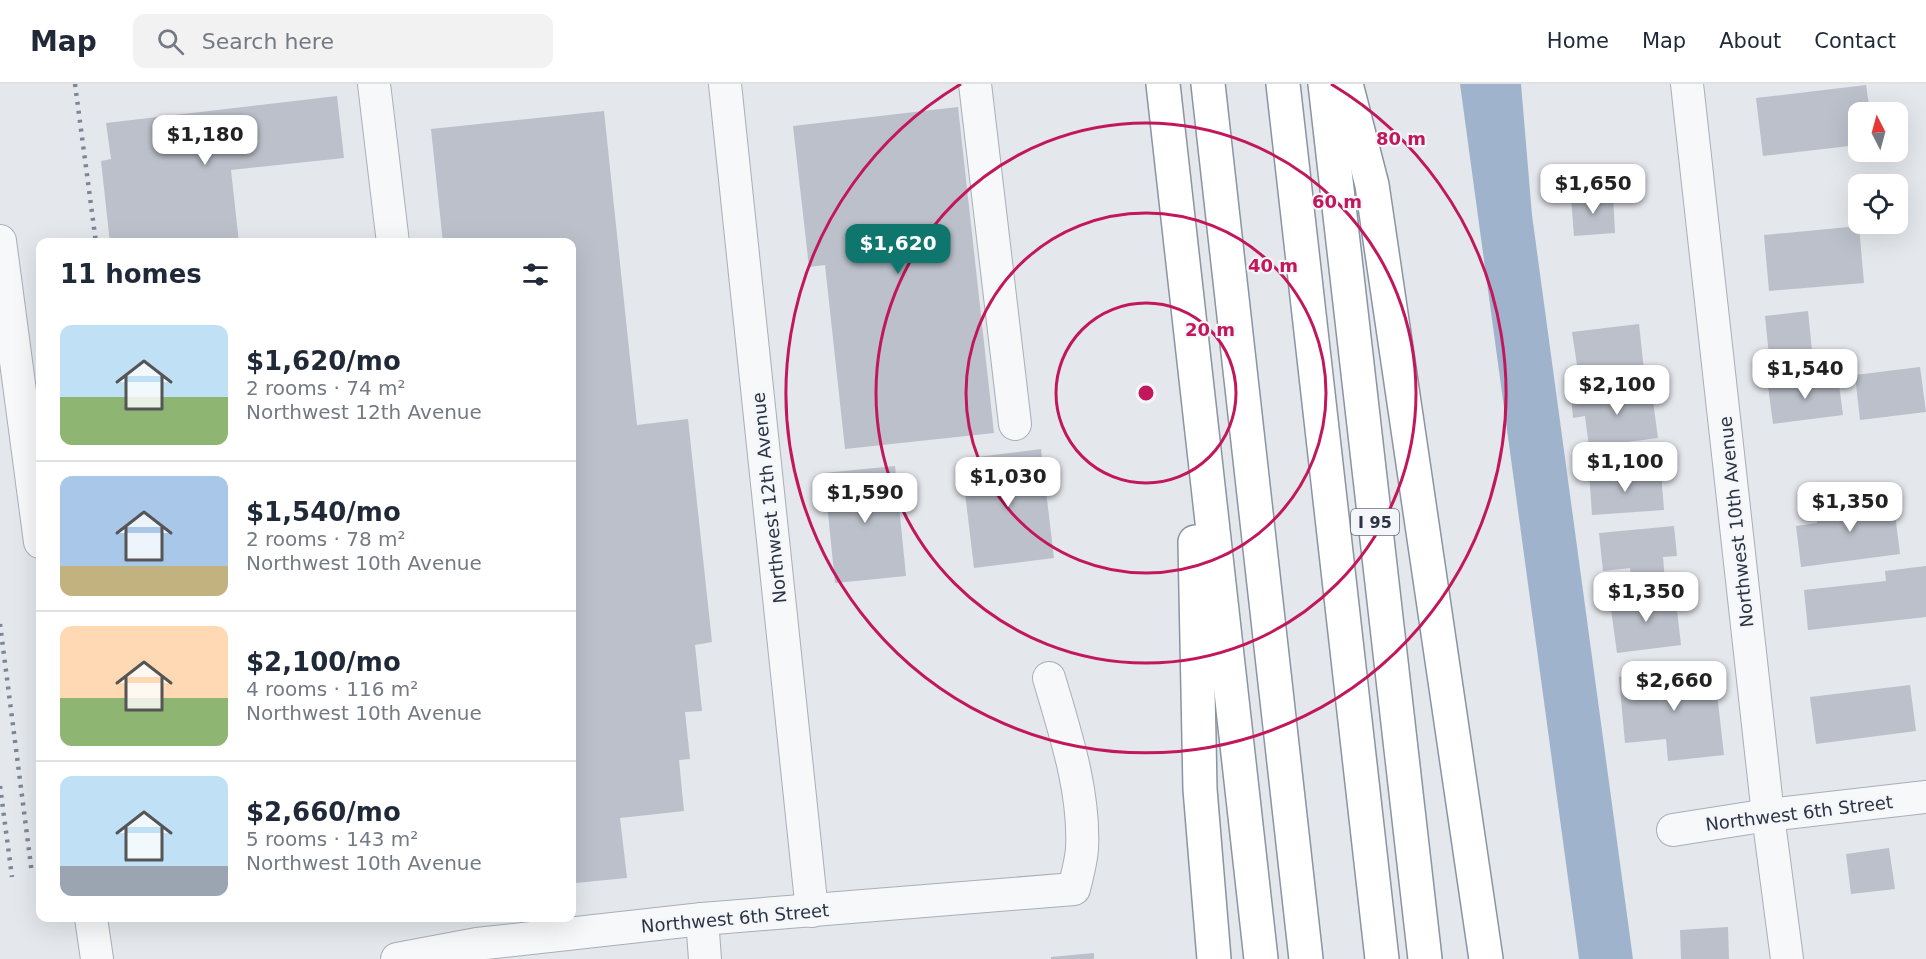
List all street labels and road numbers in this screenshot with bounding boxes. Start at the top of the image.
street label: Northwest 12th Avenue [747,391,791,605]
street label: Northwest 10th Avenue [1714,415,1758,629]
road number: I 95 [1351,509,1399,535]
street label: Northwest 6th Street [1704,791,1894,835]
street label: Northwest 6th Street [640,899,830,937]

